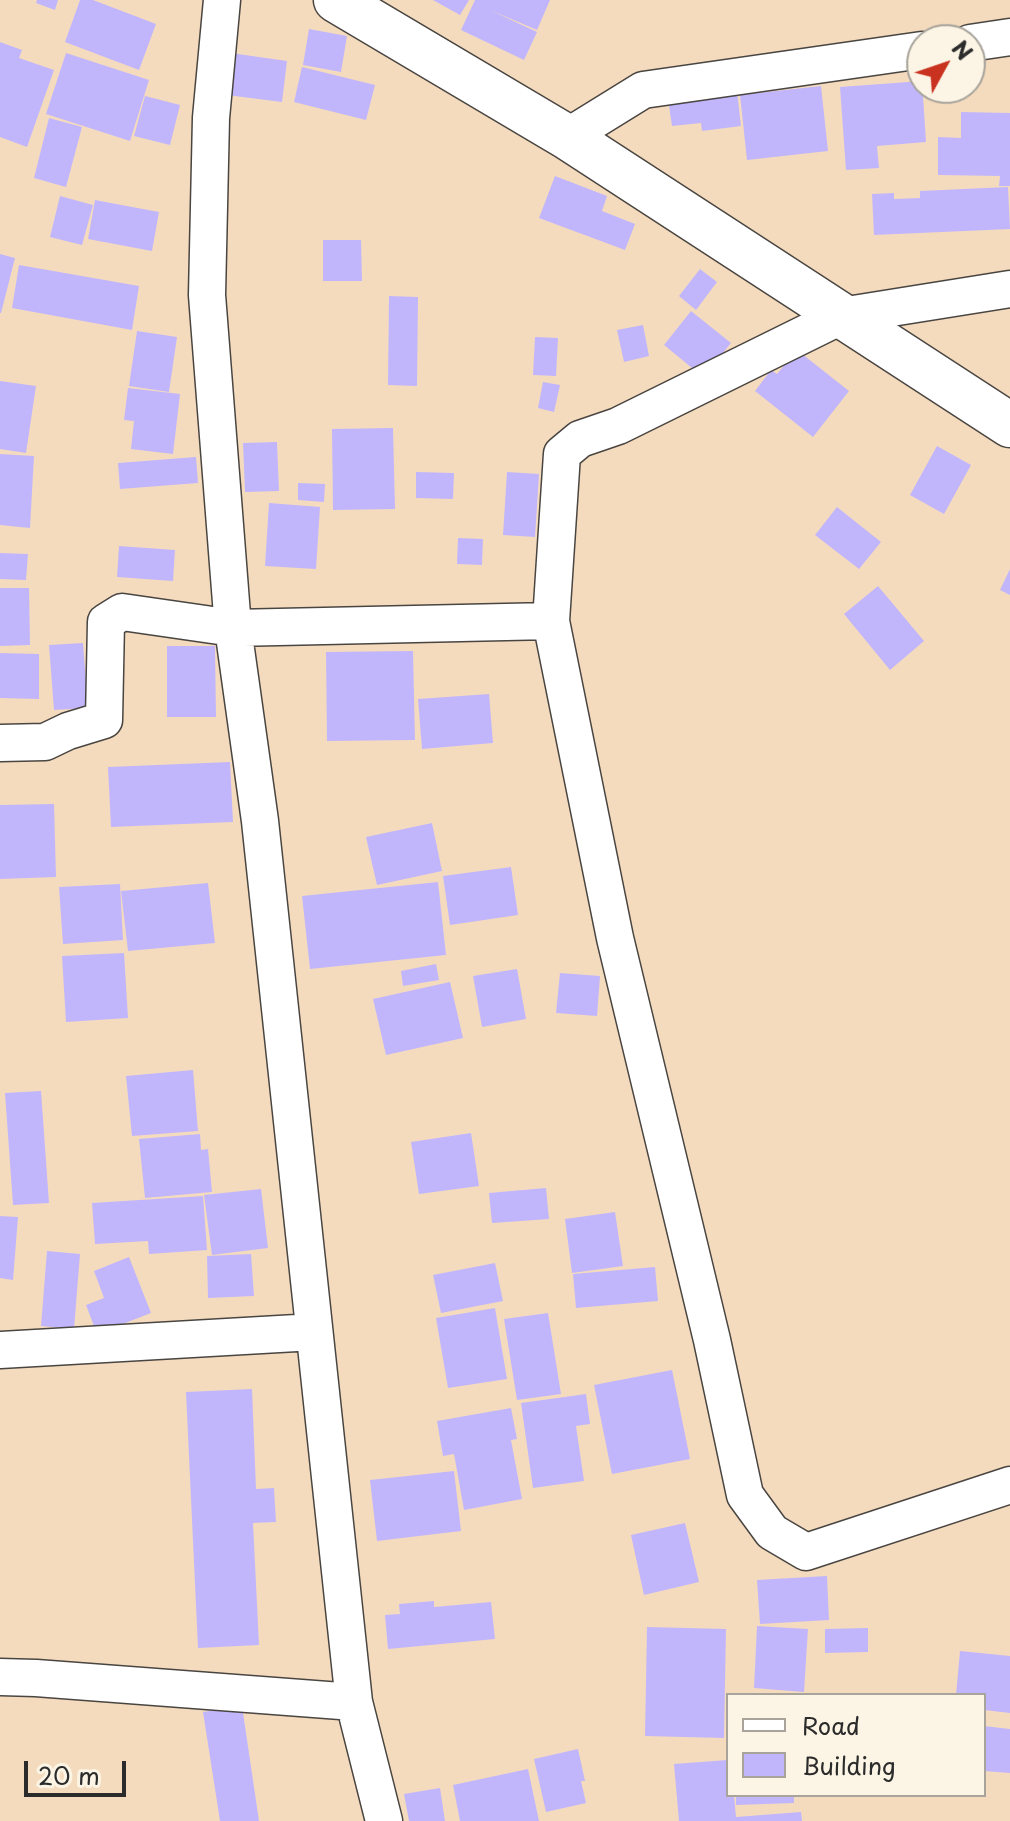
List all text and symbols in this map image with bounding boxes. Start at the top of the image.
north arrow [906,24,986,104]
text: N [945,32,981,67]
legend [726,1693,986,1797]
text: Road [802,1707,860,1743]
scale bar [28,1745,130,1795]
text: Building [802,1747,896,1783]
text: 20 m [38,1757,100,1793]

